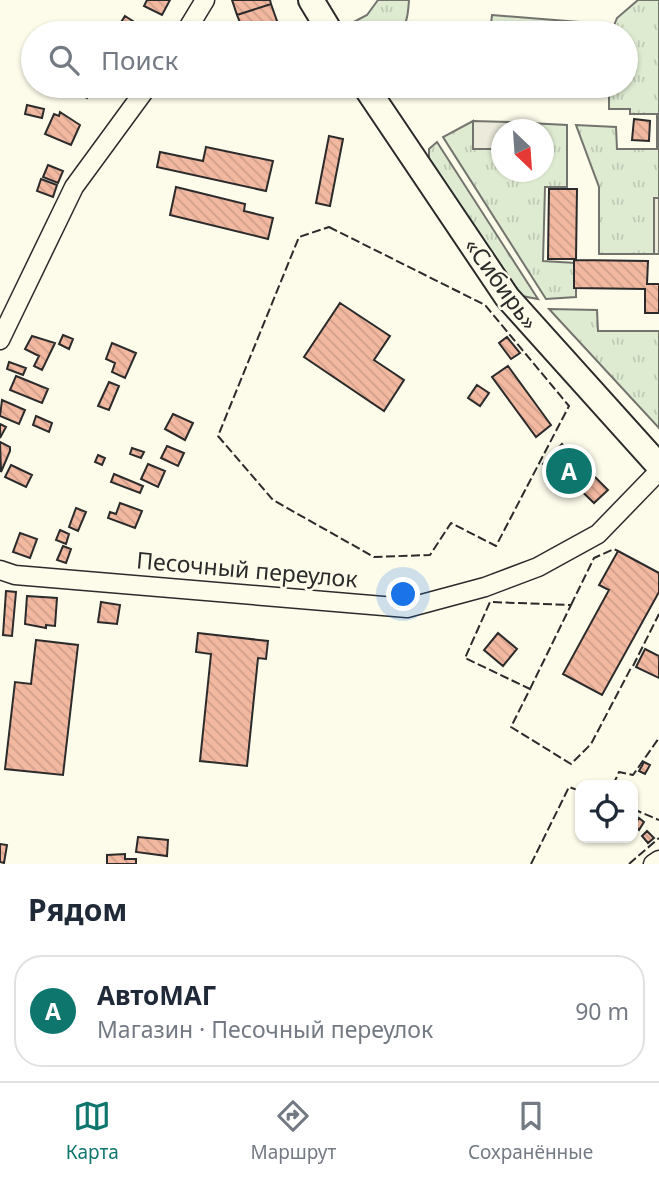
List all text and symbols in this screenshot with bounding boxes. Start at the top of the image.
search box [21,21,638,98]
icon: search [45,41,83,79]
text: Поиск [101,42,178,78]
north arrow [491,119,554,182]
street label: «Сибирь» [457,231,546,336]
pin: A [546,445,592,497]
street label: Песочный переулок [135,543,360,595]
your location [386,577,420,611]
map controls [575,780,638,843]
button: locate [575,780,638,843]
text: Рядом [28,889,127,930]
text: АвтоМАГ [97,977,216,1013]
text: A [45,995,61,1027]
text: 90 m [575,995,629,1027]
text: Магазин · Песочный переулок [97,1013,433,1045]
tab: Карта [66,1097,119,1165]
tab: Маршрут [250,1097,336,1165]
tab: Сохранённые [468,1097,593,1165]

